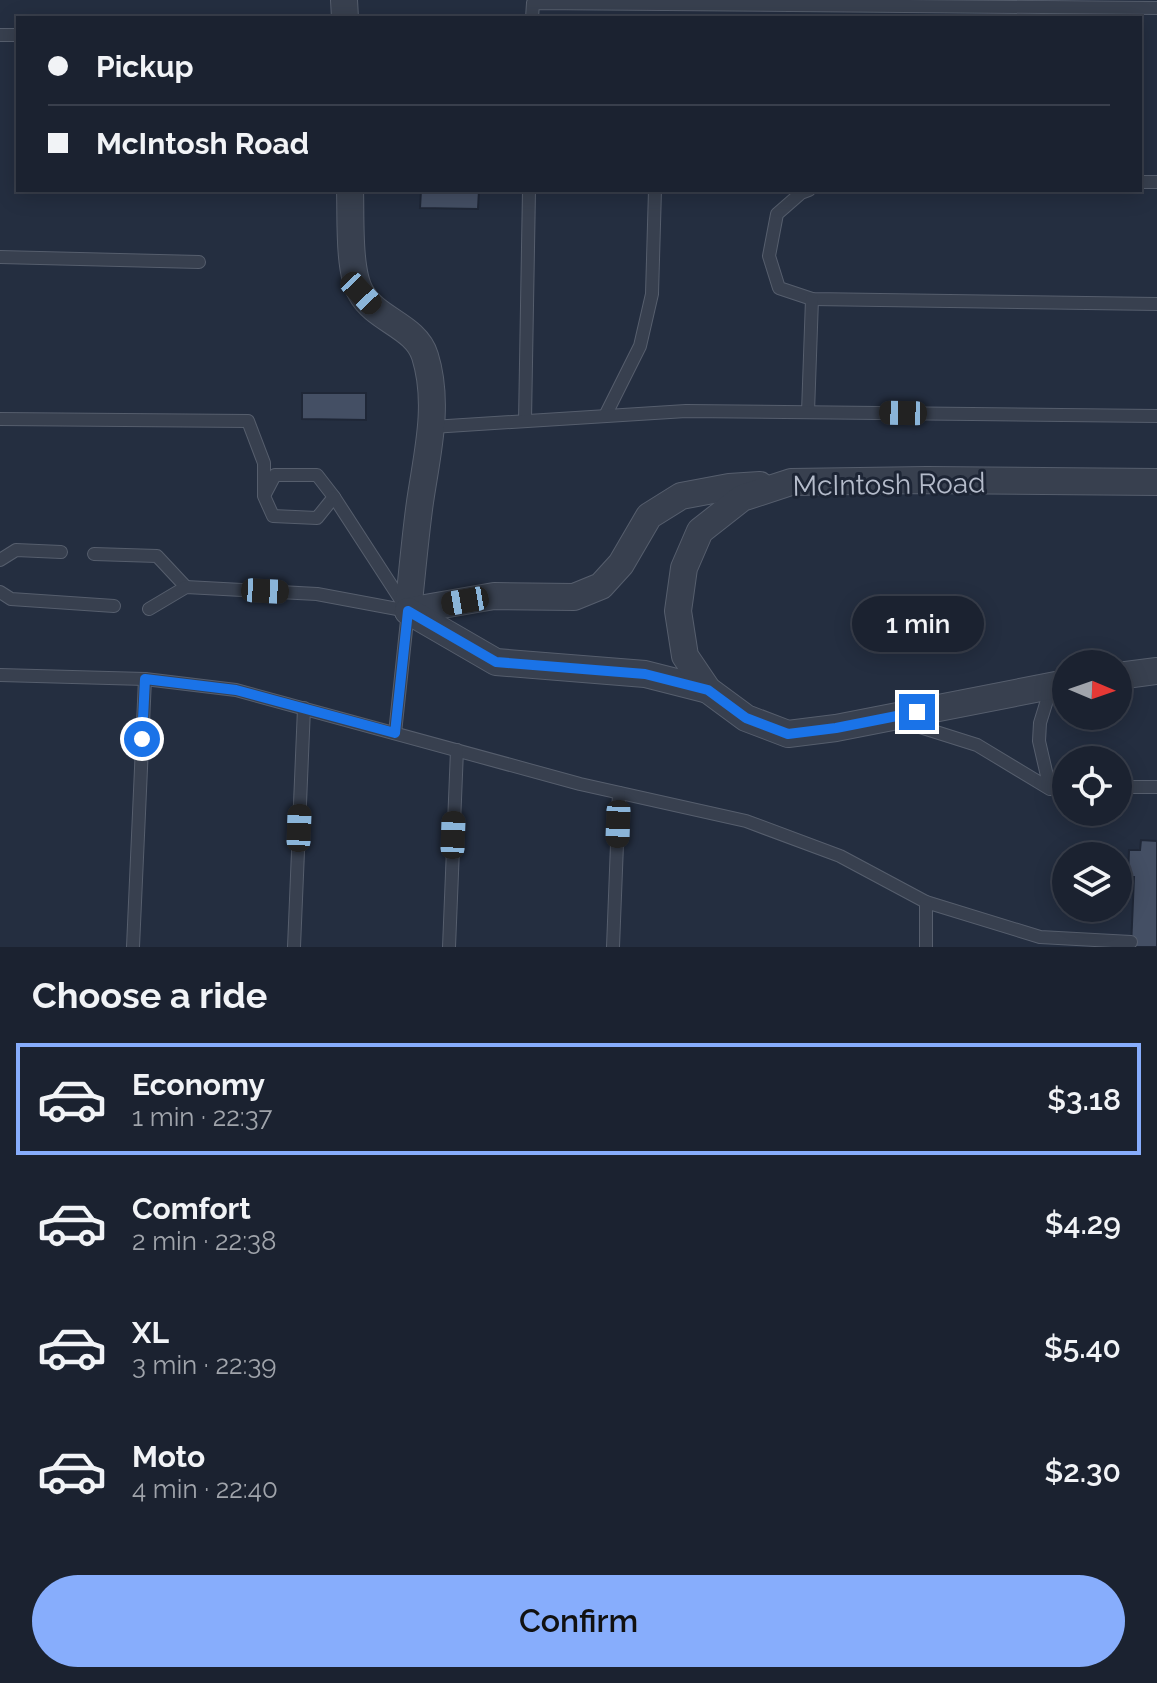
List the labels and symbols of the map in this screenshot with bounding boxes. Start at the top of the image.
car [336,267,386,319]
car [879,401,927,425]
street label: McIntosh Road [792,466,986,503]
car [240,578,290,604]
car [439,585,491,617]
callout: 1 min [851,596,983,652]
north arrow [1052,650,1132,730]
route end [899,694,935,730]
route start [124,721,160,757]
car [605,800,631,848]
car [286,804,312,852]
car [440,811,466,859]

